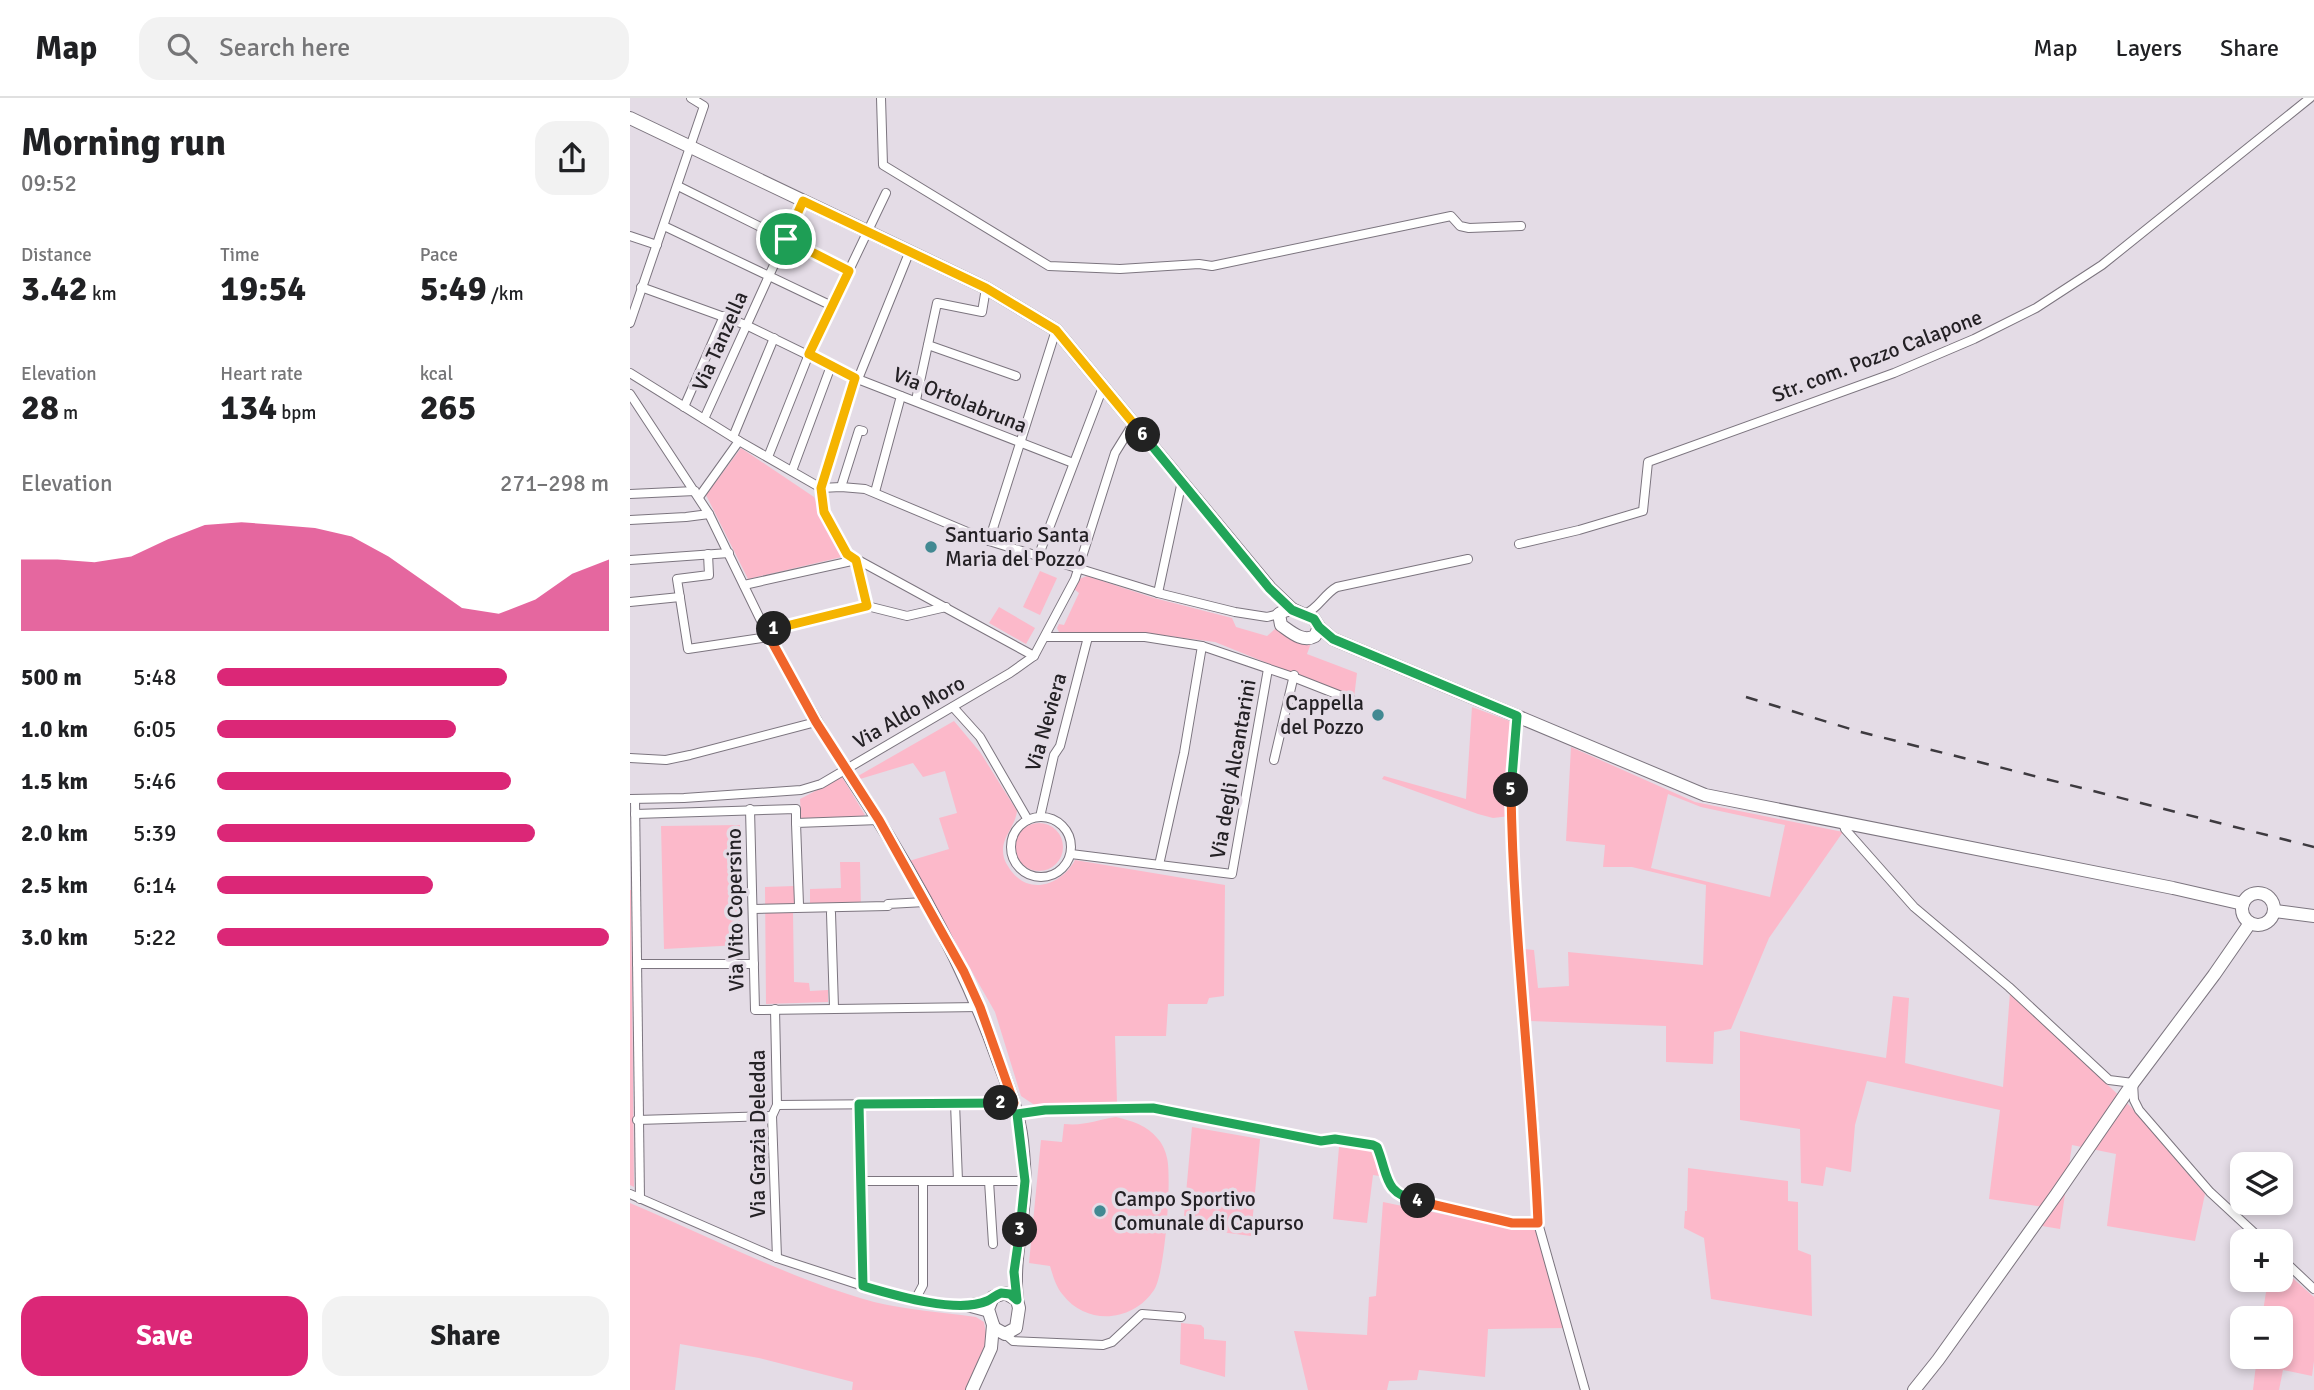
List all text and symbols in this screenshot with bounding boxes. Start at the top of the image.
search box [139,17,629,80]
text: Map [35,28,97,69]
icon: search [163,29,201,67]
text: Search here [219,32,350,64]
text: Map [2033,33,2078,63]
text: Layers [2116,33,2182,63]
text: Share [2220,33,2279,63]
text: Morning run [21,119,226,166]
button: share [535,121,609,195]
text: 09:52 [21,169,77,198]
pin [756,209,816,269]
icon: arrive [767,220,805,258]
text: Distance [21,243,92,267]
text: Time [220,243,259,267]
text: Pace [420,243,458,267]
text: 3.42 [21,267,88,310]
text: 19:54 [220,267,306,310]
text: 5:49 [420,267,487,310]
text: km [88,282,117,306]
text: /km [487,282,524,306]
street label: Via Tanzella [687,287,753,395]
street label: Str. com. Pozzo Calapone [1768,304,1986,408]
street label: Via Ortolabruna [889,361,1031,439]
text: Elevation [21,362,97,386]
text: Heart rate [220,362,303,386]
text: kcal [420,362,453,386]
text: 28 [21,386,59,429]
text: 134 [220,386,277,429]
text: 265 [420,386,476,429]
text: m [59,401,78,425]
text: bpm [277,401,316,425]
pin: 6 [1126,418,1160,452]
text: 6 [1137,422,1148,446]
text: Elevation [21,469,113,498]
text: 271–298 m [500,469,609,498]
place label: Santuario Santa Maria del Pozzo [945,522,1089,572]
marker: Santuario Santa Maria del Pozzo [923,539,939,555]
pin: 1 [757,612,792,646]
text: 1 [768,616,779,640]
text: 500 m [21,663,82,692]
text: 5:48 [133,663,176,692]
street label: Via Aldo Moro [849,670,969,754]
street label: Via Neviera [1020,670,1072,774]
street label: Via degli Alcantarini [1204,677,1262,861]
place label: Cappella del Pozzo [1280,690,1364,740]
marker: Cappella del Pozzo [1370,707,1386,723]
text: 1.0 km [21,715,88,744]
text: 6:05 [133,715,176,744]
text: 1.5 km [21,767,88,796]
text: 5:46 [133,767,176,796]
pin: 5 [1494,772,1528,808]
text: 5 [1505,777,1516,801]
text: 2.0 km [21,819,88,848]
text: 5:39 [133,819,176,848]
street label: Via Vito Copersino [721,828,749,992]
text: 2.5 km [21,871,88,900]
text: 6:14 [133,871,176,900]
text: 3.0 km [21,923,88,952]
text: 5:22 [133,923,176,952]
street label: Via Grazia Deledda [745,1050,771,1218]
pin: 2 [984,1086,1018,1121]
text: 2 [995,1090,1006,1114]
map controls [2230,1152,2293,1369]
button: layers [2230,1152,2293,1215]
pin: 4 [1400,1184,1436,1218]
place label: Campo Sportivo Comunale di Capurso [1114,1186,1304,1236]
text: 4 [1412,1188,1423,1212]
marker: Campo Sportivo Comunale di Capurso [1092,1203,1108,1219]
pin: 3 [1002,1212,1038,1248]
text: 3 [1014,1217,1025,1241]
button: + [2230,1229,2293,1292]
button: Save [21,1296,308,1376]
button: Share [322,1296,609,1376]
button: − [2230,1306,2293,1369]

